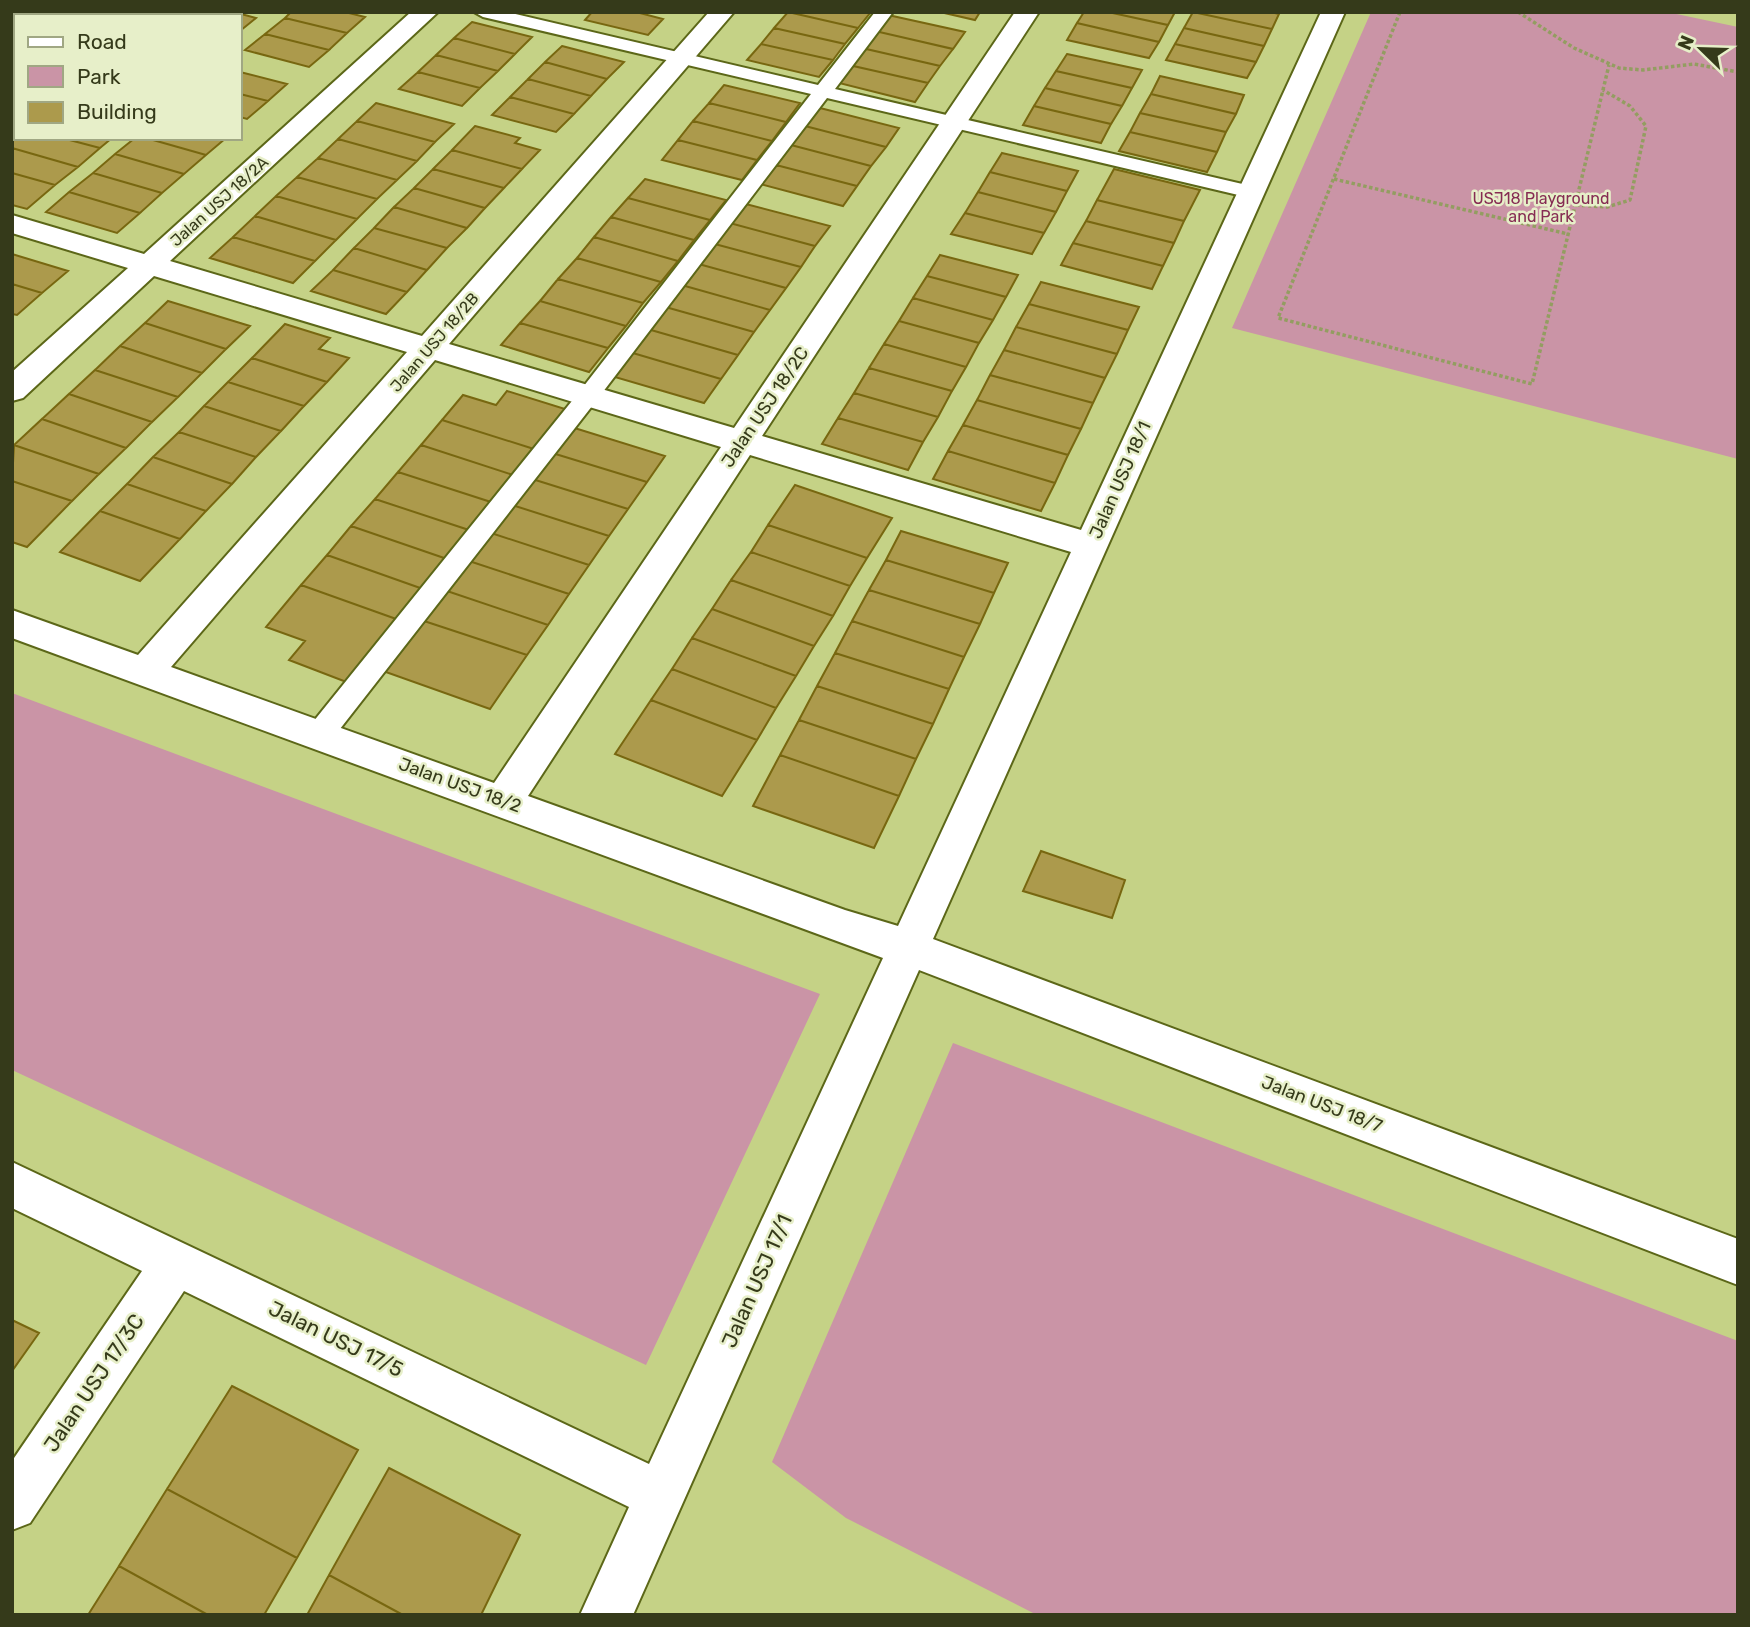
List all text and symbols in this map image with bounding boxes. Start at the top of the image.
legend [14,14,242,140]
north arrow [1666,14,1736,84]
text: Road [77,29,127,54]
text: N [1673,32,1699,53]
text: Park [77,64,121,89]
text: Building [77,99,157,124]
street label: Jalan USJ 18/2A [167,152,272,250]
park label: USJ18 Playground and Park [1472,189,1610,226]
street label: Jalan USJ 18/2B [386,289,483,396]
street label: Jalan USJ 18/2C [717,343,813,471]
street label: Jalan USJ 18/1 [1084,418,1156,542]
street label: Jalan USJ 18/2 [396,753,524,817]
street label: Jalan USJ 18/7 [1259,1071,1385,1137]
street label: Jalan USJ 17/1 [716,1210,797,1351]
street label: Jalan USJ 17/5 [265,1295,408,1382]
street label: Jalan USJ 17/3C [38,1309,149,1456]

